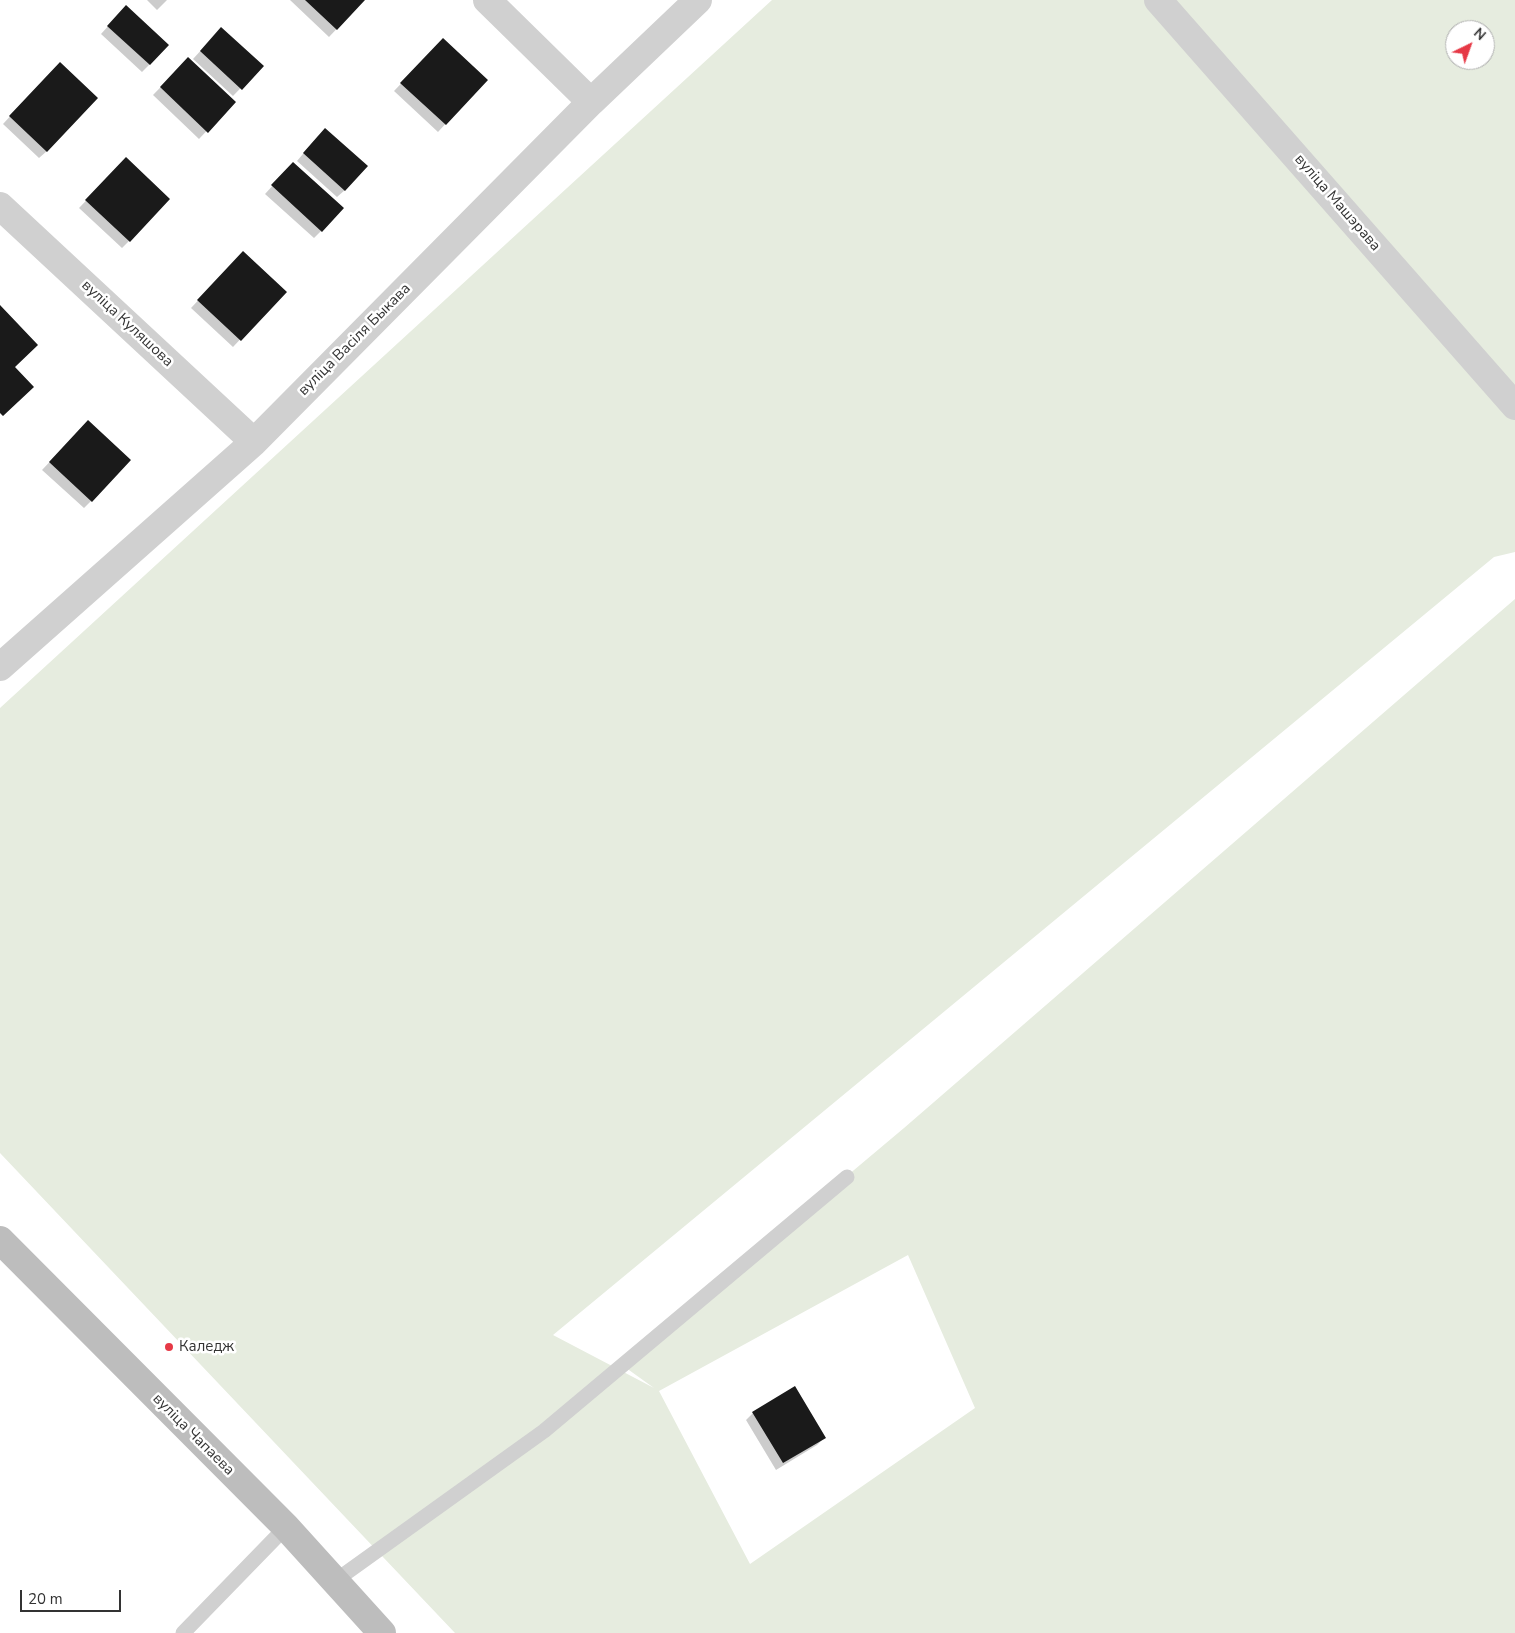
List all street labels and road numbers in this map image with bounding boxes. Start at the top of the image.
street label: вуліца Машэрава [1290,151,1384,255]
street label: вуліца Куляшова [77,277,177,371]
street label: вуліца Васіля Быкава [295,280,415,400]
street label: вуліца Чапаева [148,1390,238,1480]

